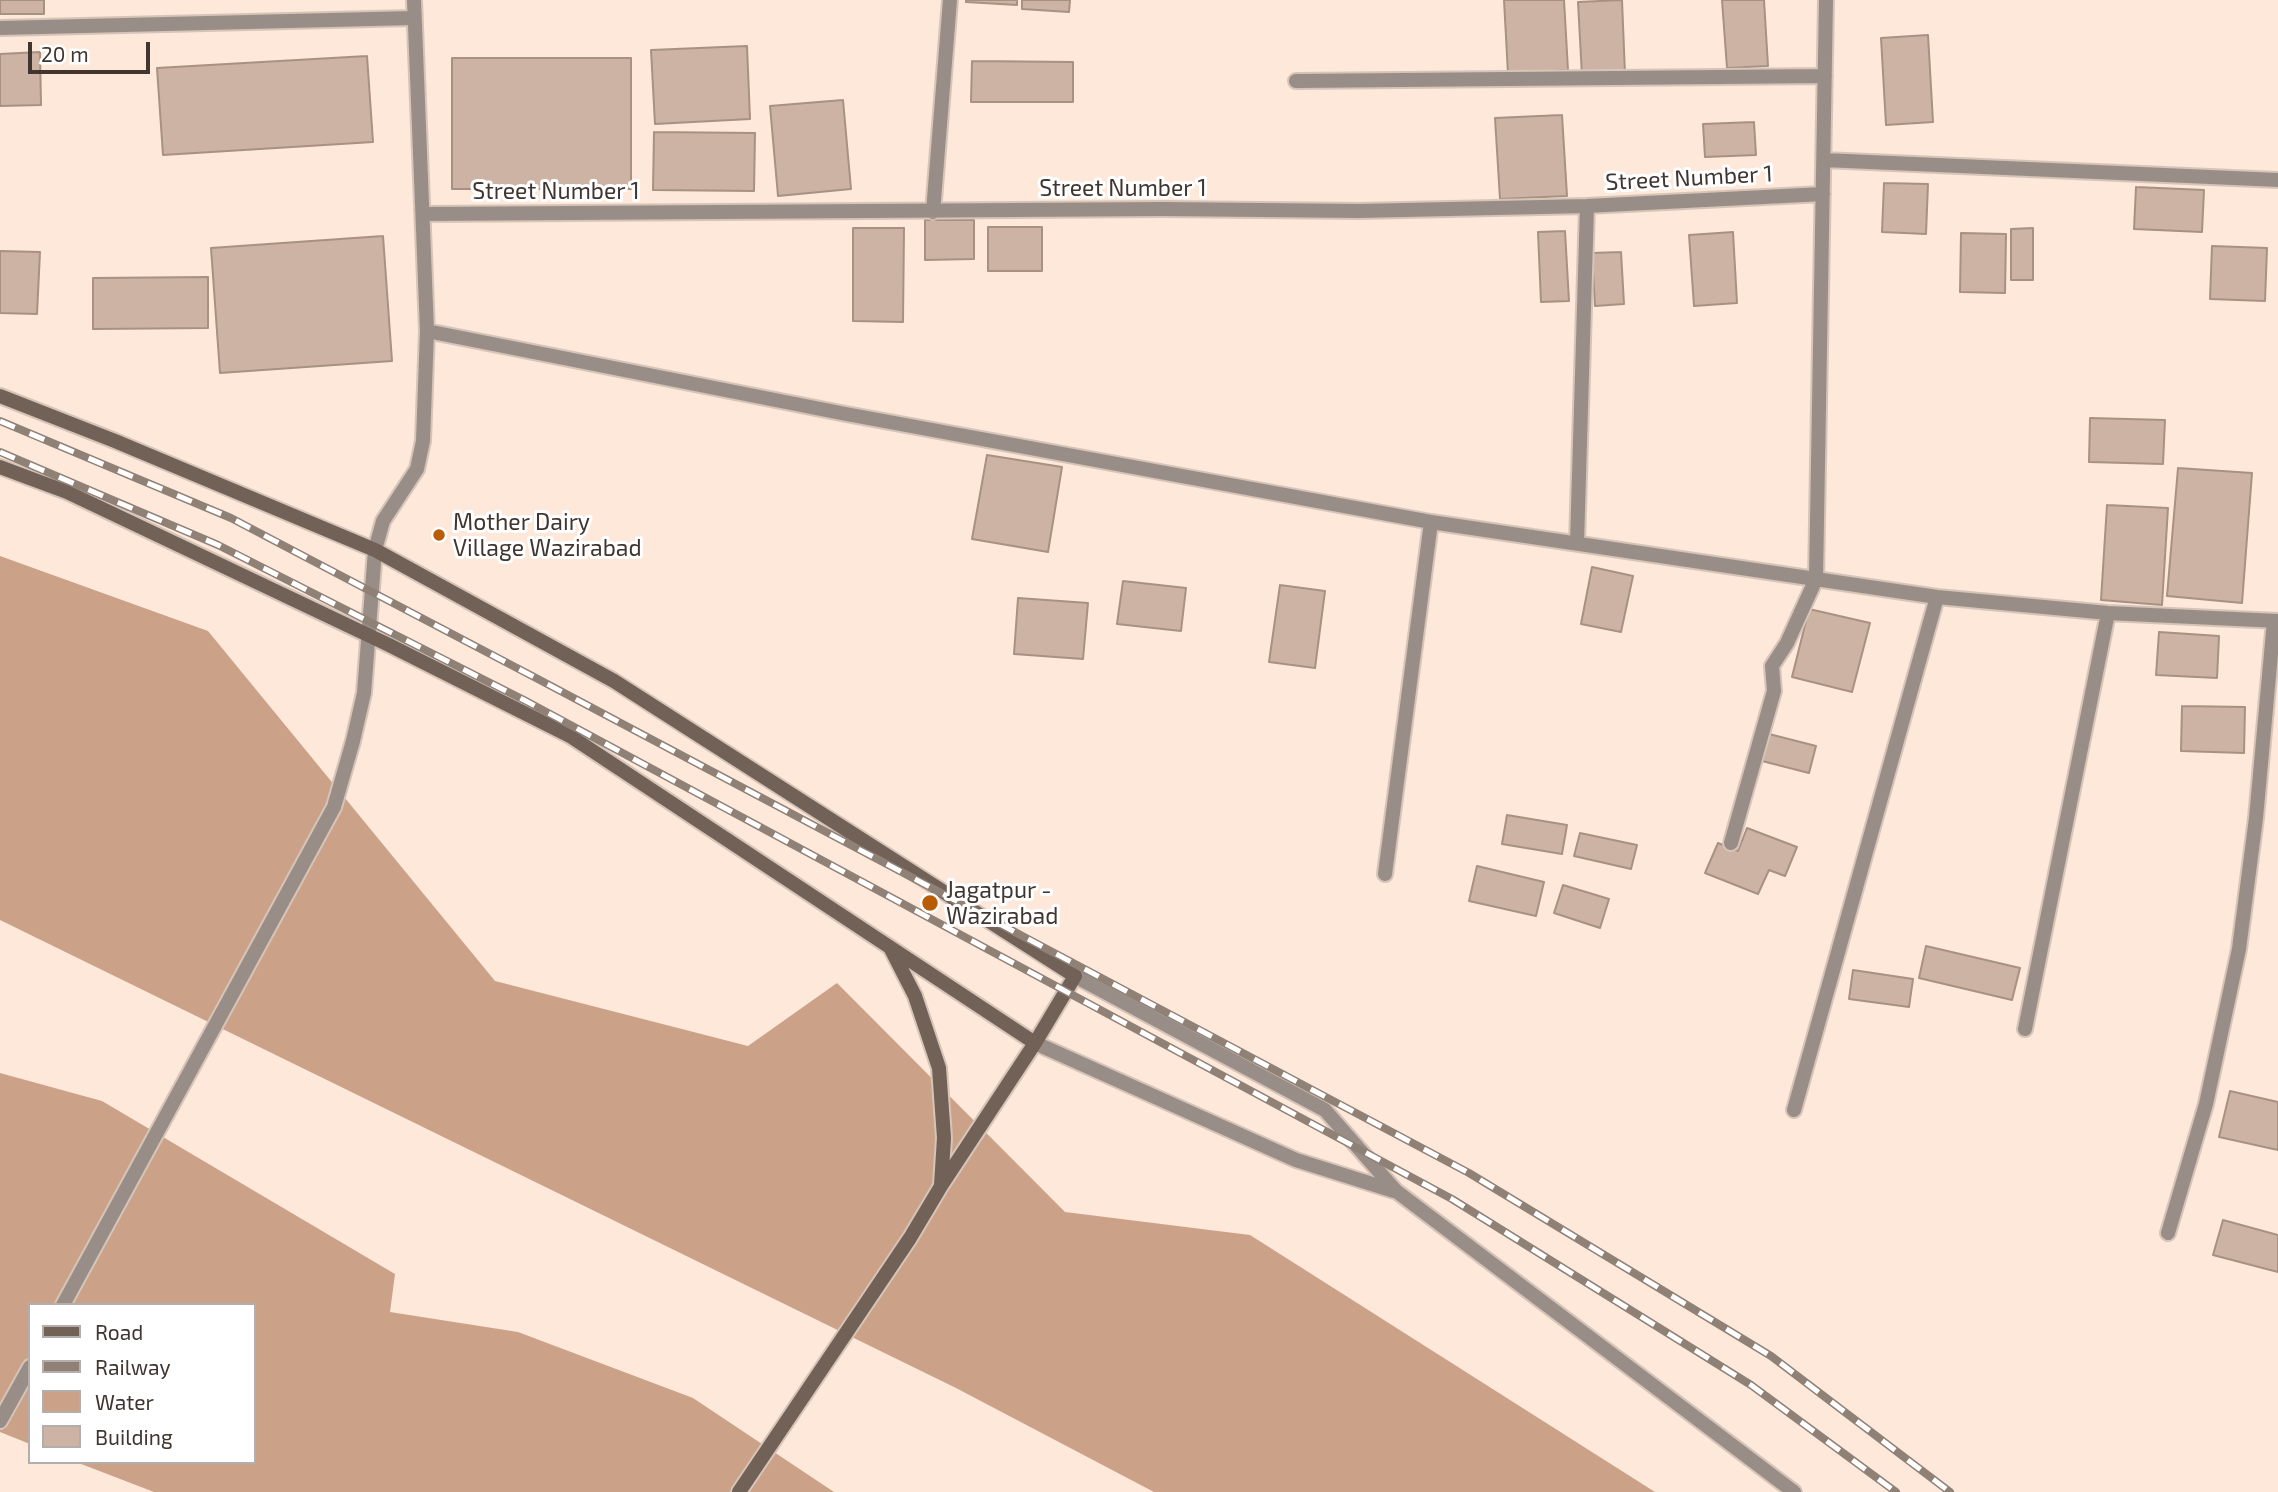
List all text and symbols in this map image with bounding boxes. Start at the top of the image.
scale bar [32,28,154,72]
text: 20 m [41,41,89,66]
street label: Street Number 1 [1605,160,1773,196]
street label: Street Number 1 [1039,174,1207,202]
street label: Street Number 1 [472,177,640,205]
place label: Mother Dairy Village Wazirabad [453,508,642,562]
marker: Mother Dairy Village Wazirabad [431,527,447,543]
place label: Jagatpur - Wazirabad [946,876,1058,930]
marker: Jagatpur - Wazirabad [920,893,940,913]
legend [28,1303,256,1464]
text: Road [95,1319,143,1344]
text: Railway [95,1354,171,1379]
text: Water [95,1389,154,1414]
text: Building [95,1424,173,1449]

